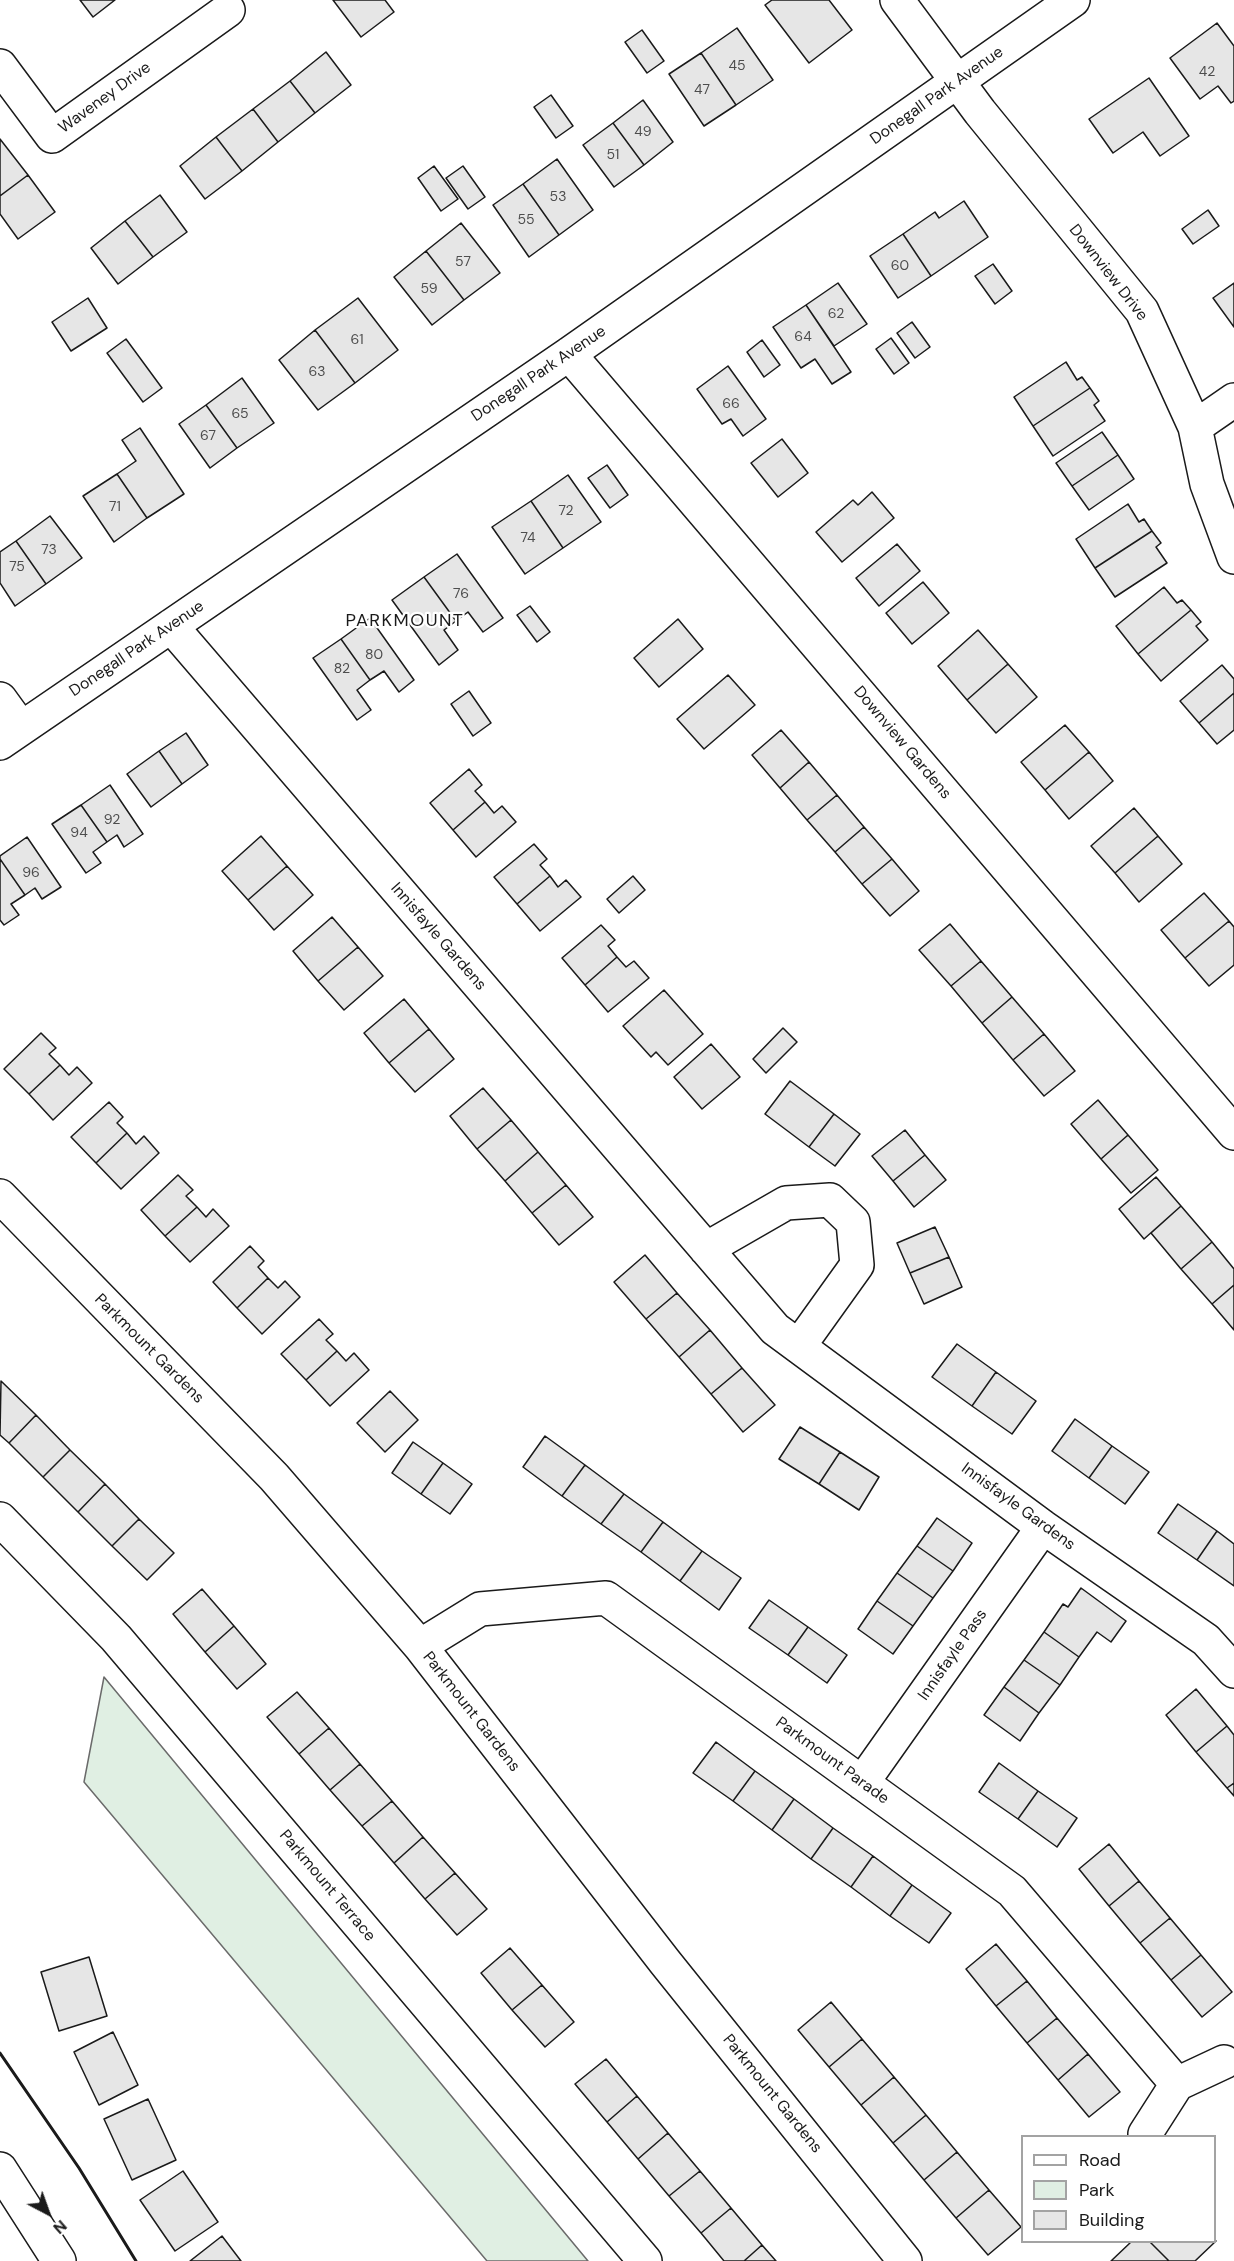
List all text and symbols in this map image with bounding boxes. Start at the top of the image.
street label: Donegall Park Avenue [867,43,1007,149]
street label: Waveney Drive [55,58,155,138]
house number: 45 [728,58,746,74]
house number: 42 [1199,64,1215,80]
house number: 47 [694,82,710,98]
house number: 49 [634,124,652,140]
house number: 51 [607,147,619,163]
house number: 53 [550,189,566,205]
house number: 55 [517,212,535,228]
street label: Downview Drive [1064,221,1152,325]
house number: 57 [455,254,471,270]
house number: 60 [891,258,909,274]
house number: 59 [421,281,437,297]
house number: 62 [828,306,844,322]
street label: Donegall Park Avenue [468,322,610,426]
house number: 64 [794,329,812,345]
house number: 61 [350,332,364,348]
house number: 63 [308,364,326,380]
house number: 66 [722,396,740,412]
house number: 65 [231,406,249,422]
house number: 67 [200,428,216,444]
house number: 71 [109,499,121,515]
house number: 72 [558,503,574,519]
house number: 74 [520,530,536,546]
house number: 73 [41,542,57,558]
house number: 75 [9,559,25,575]
house number: 76 [453,586,469,602]
street label: Donegall Park Avenue [66,597,208,701]
district label: PARKMOUNT [346,610,464,632]
house number: 80 [365,647,383,663]
house number: 82 [334,661,350,677]
street label: Downview Gardens [849,683,955,803]
house number: 92 [104,812,120,828]
house number: 94 [70,825,88,841]
house number: 96 [22,865,40,881]
street label: Innisfayle Gardens [386,879,490,995]
street label: Parkmount Gardens [90,1290,208,1408]
street label: Innisfayle Gardens [957,1459,1079,1555]
street label: Innisfayle Pass [914,1606,992,1704]
street label: Parkmount Gardens [418,1648,524,1776]
street label: Parkmount Parade [772,1713,892,1809]
street label: Parkmount Terrace [275,1826,379,1946]
street label: Parkmount Gardens [718,2031,826,2157]
legend [1021,2135,1216,2243]
text: Road [1079,2148,1121,2172]
text: Park [1079,2178,1115,2202]
north arrow [18,2183,78,2243]
text: Building [1079,2208,1144,2232]
text: N [49,2215,71,2239]

